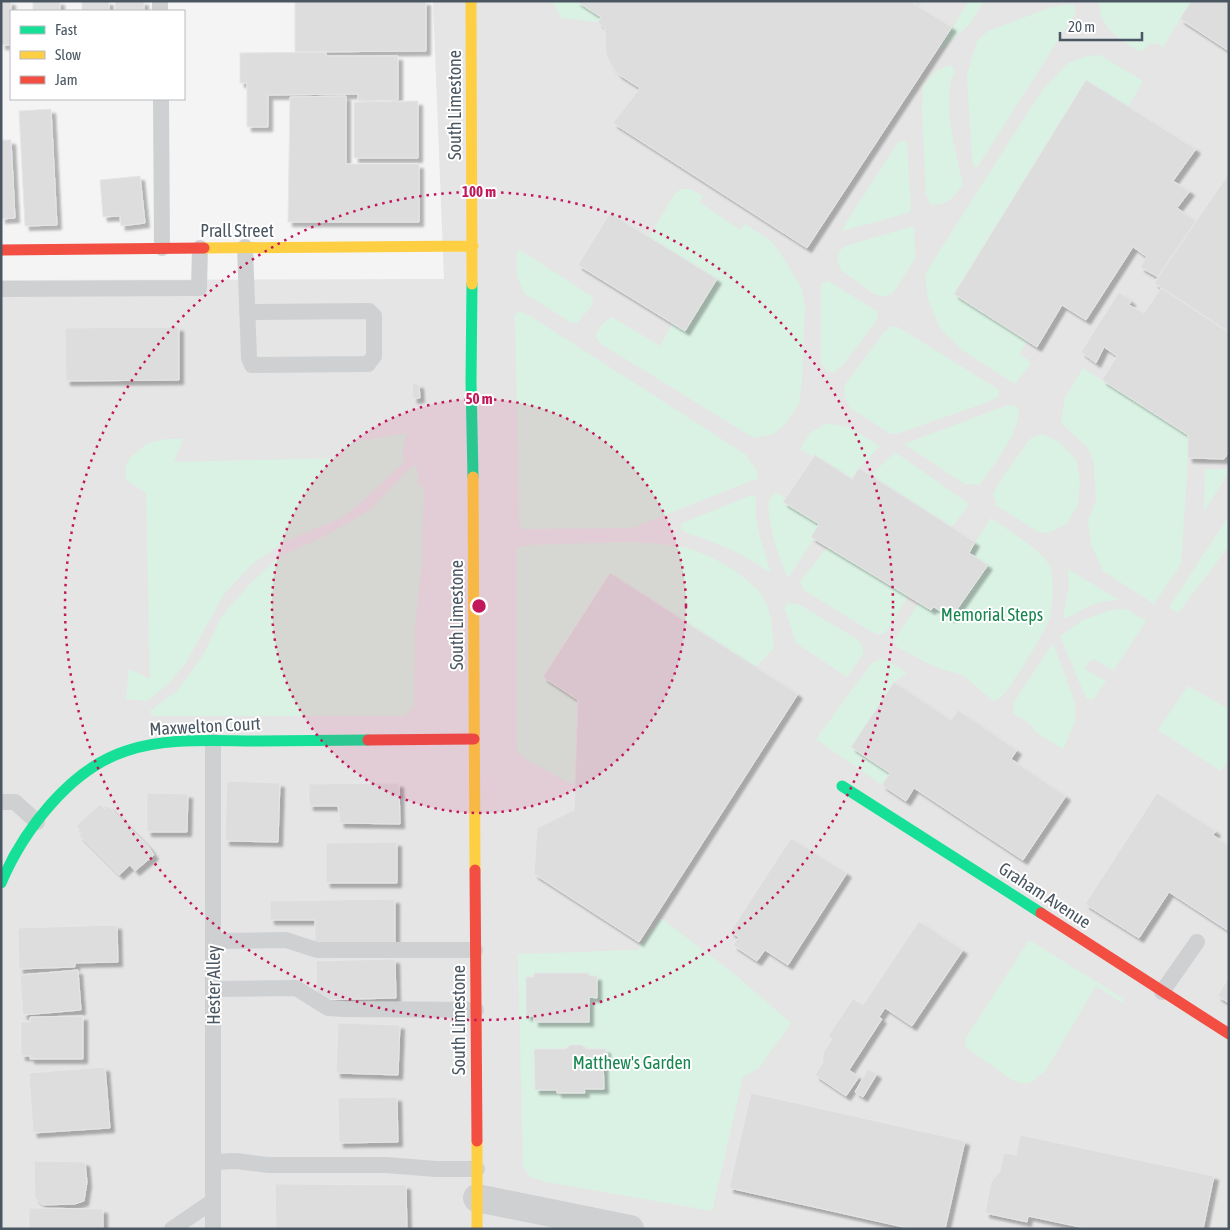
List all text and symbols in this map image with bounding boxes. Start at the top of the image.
legend [10,10,185,100]
scale bar [1060,10,1142,42]
text: 20 m [1068,18,1095,35]
text: Fast [55,21,77,38]
text: Slow [55,46,81,63]
street label: South Limestone [444,50,465,160]
text: Jam [55,71,78,88]
text: 100 m [462,183,496,200]
street label: Prall Street [200,220,274,241]
text: 50 m [466,390,493,407]
street label: South Limestone [446,560,467,670]
centre of rings [470,597,488,615]
park label: Memorial Steps [941,604,1043,625]
street label: Maxwelton Court [149,713,261,739]
street label: Graham Avenue [995,858,1095,932]
street label: Hester Alley [203,945,224,1025]
street label: South Limestone [448,965,469,1075]
park label: Matthew's Garden [573,1052,691,1073]

